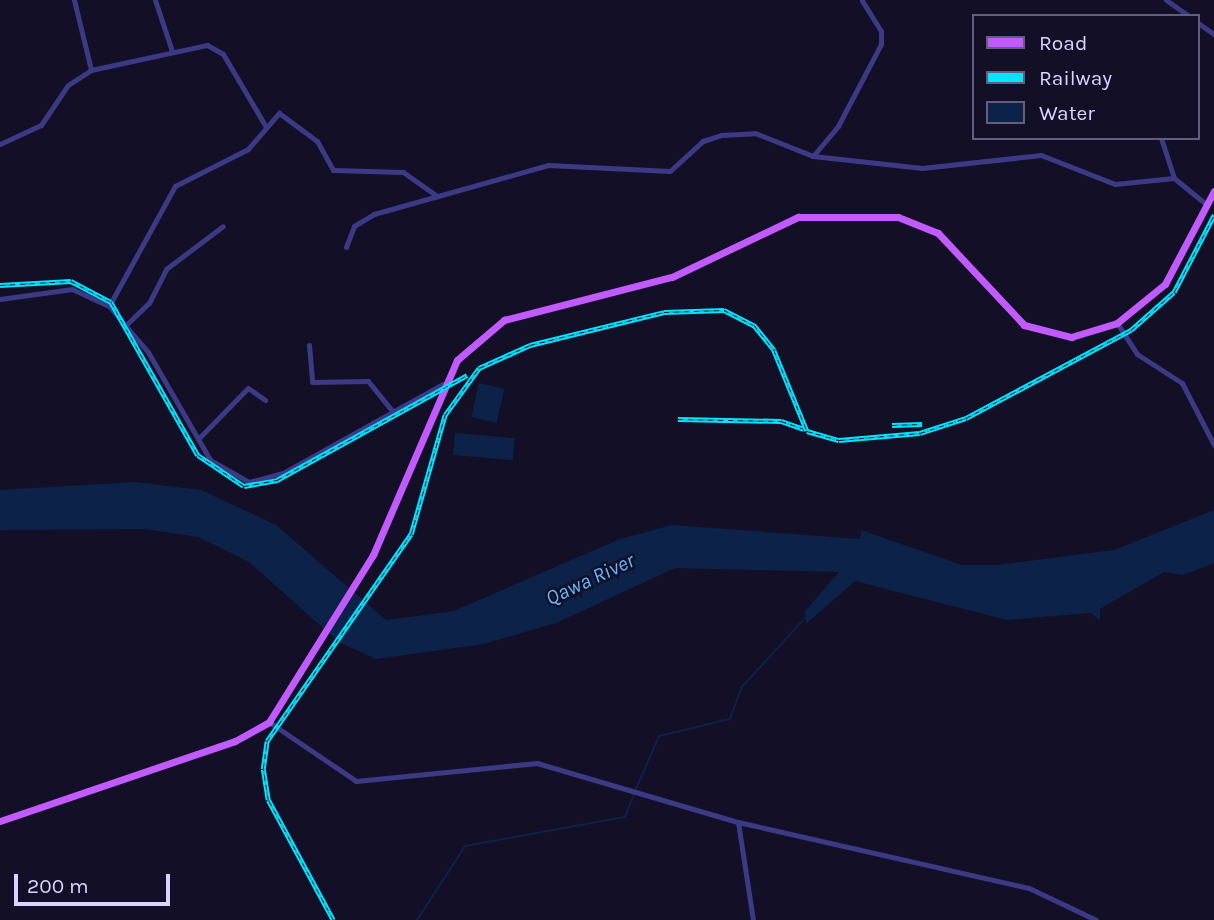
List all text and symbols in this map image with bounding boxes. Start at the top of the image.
legend [972,14,1200,140]
text: Road [1039,31,1087,55]
text: Railway [1039,66,1112,90]
text: Water [1039,101,1095,125]
water label: Qawa River [541,547,639,611]
scale bar [18,860,173,904]
text: 200 m [27,874,89,898]

